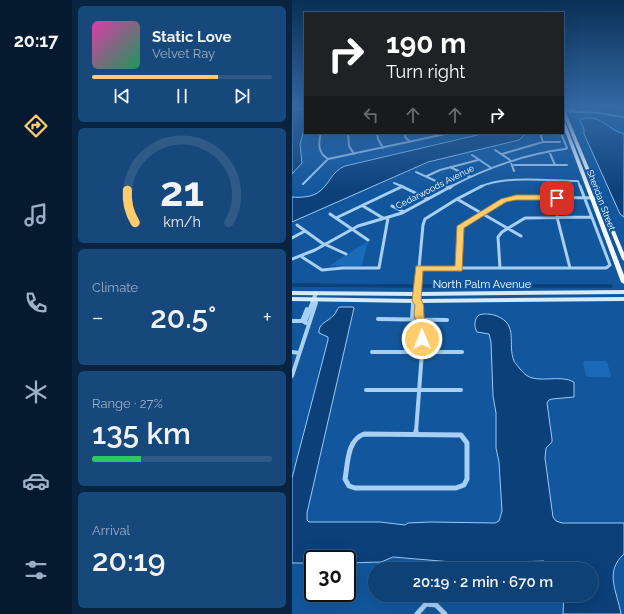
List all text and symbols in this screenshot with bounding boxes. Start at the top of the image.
text: 190 m [386,27,466,60]
text: Static Love [152,28,231,46]
icon: right [320,28,372,80]
text: 20:17 [14,30,58,51]
text: Velvet Ray [152,46,215,61]
text: Turn right [386,61,465,82]
icon: previous [111,85,133,107]
icon: pause [171,85,193,107]
icon: next [231,85,253,107]
icon: left [360,104,382,126]
icon: ahead [402,104,424,126]
icon: ahead [444,104,466,126]
icon: right [486,104,508,126]
icon: directions [22,112,50,140]
street label: Cedarwoods Avenue [394,163,476,211]
text: 21 [160,167,204,216]
street label: Sheridan Street [585,168,617,232]
pin [540,181,574,215]
icon: arrive [546,187,568,209]
icon: music [22,201,50,229]
text: km/h [163,214,201,230]
street label: North Palm Avenue [433,278,532,291]
text: Climate [92,280,138,295]
icon: phone [22,289,50,317]
text: 20.5° [150,300,216,335]
text: − [92,304,104,330]
text: + [263,304,272,330]
position arrow [401,318,443,360]
icon: climate [22,378,50,406]
text: Range · 27% [92,396,163,411]
text: 135 km [92,416,191,451]
icon: car [22,467,50,495]
text: Arrival [92,523,130,538]
text: 20:19 [92,543,165,578]
speed limit sign: 30 [304,550,356,602]
icon: filters [22,556,50,584]
text: 20:19 · 2 min · 670 m [413,573,553,591]

